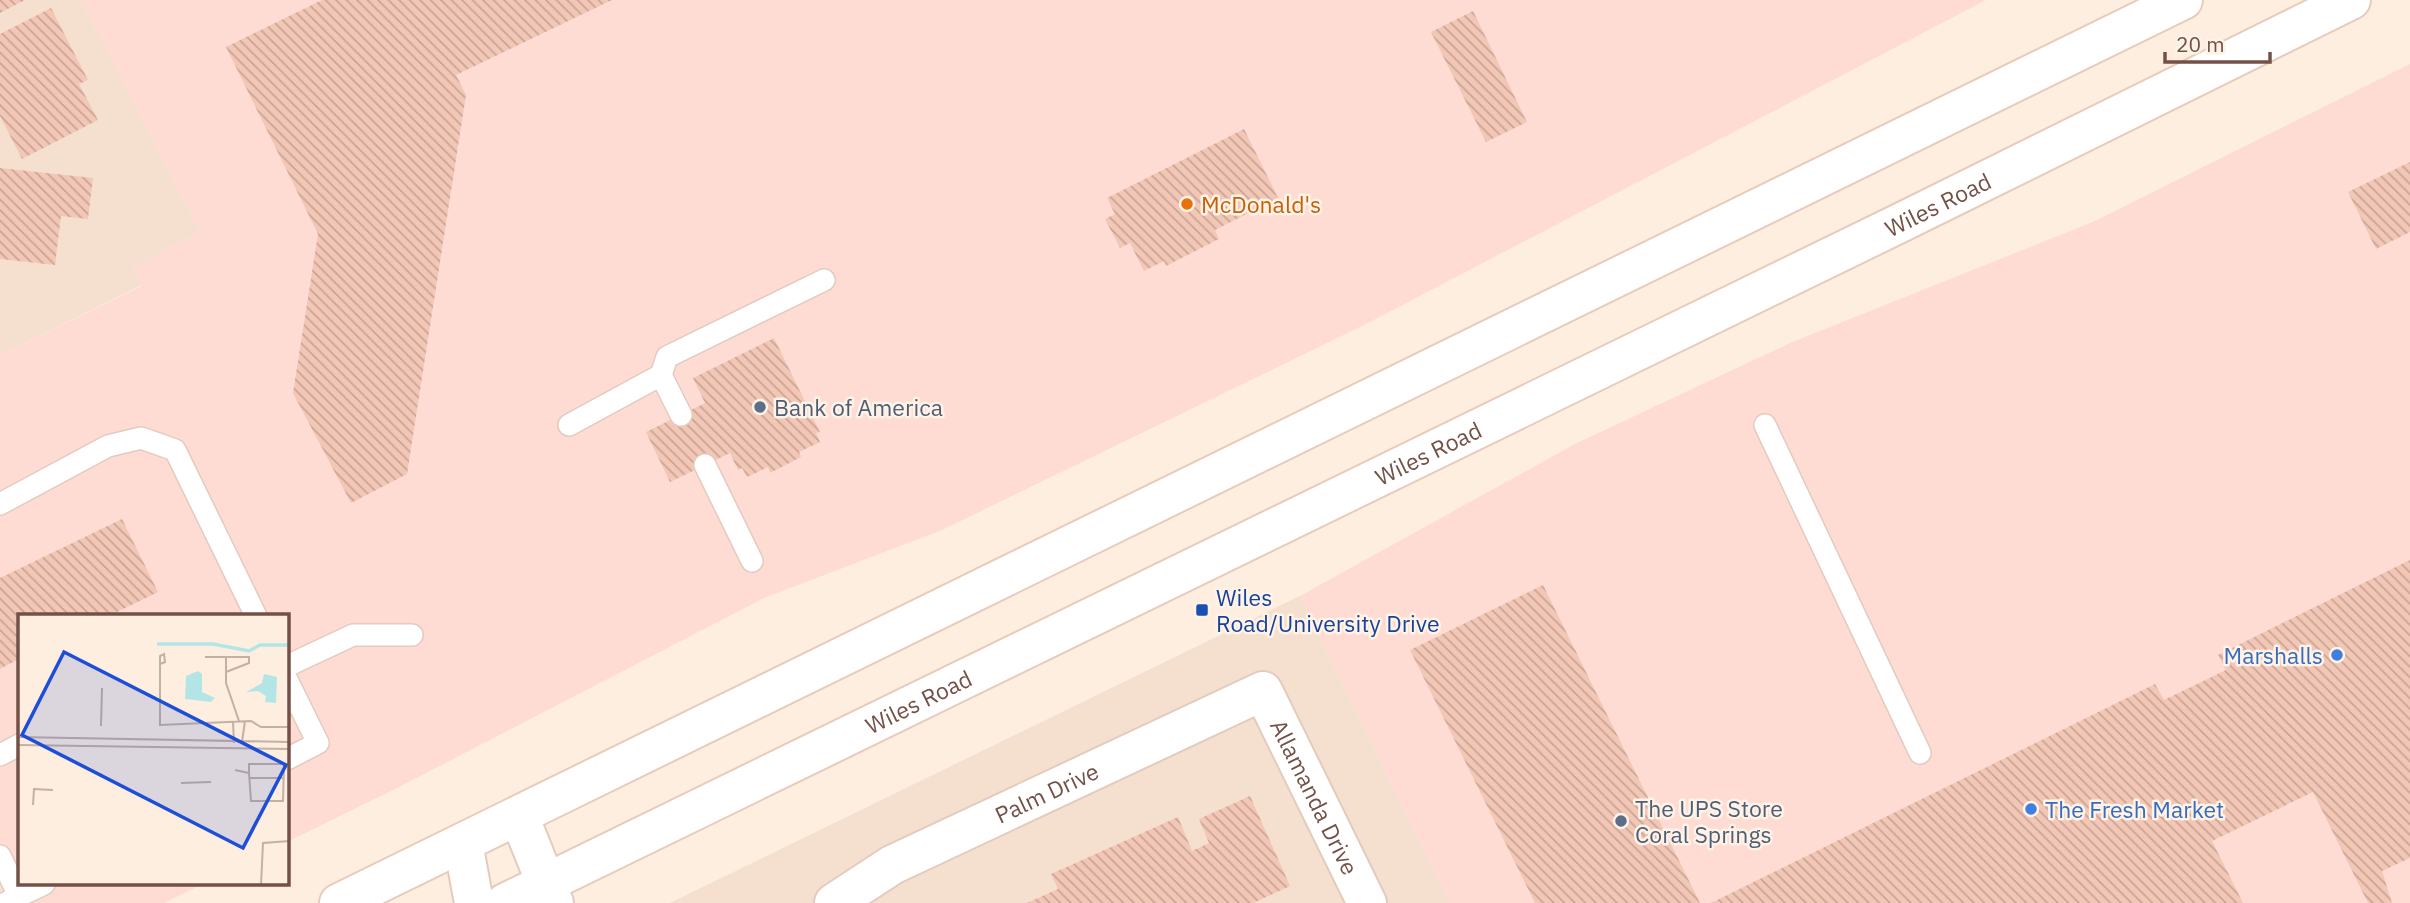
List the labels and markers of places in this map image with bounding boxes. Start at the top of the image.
place label: McDonald's [1201,189,1321,219]
marker: McDonald's [1179,196,1195,212]
place label: Bank of America [774,392,943,422]
marker: Bank of America [752,399,768,415]
place label: Wiles Road/University Drive [1216,582,1440,638]
marker: Wiles Road/University Drive [1194,602,1210,618]
place label: Marshalls [2223,640,2323,670]
marker: Marshalls [2329,647,2345,663]
place label: The UPS Store Coral Springs [1635,793,1783,849]
place label: The Fresh Market [2045,794,2224,824]
marker: The Fresh Market [2023,801,2039,817]
marker: The UPS Store Coral Springs [1613,813,1629,829]

